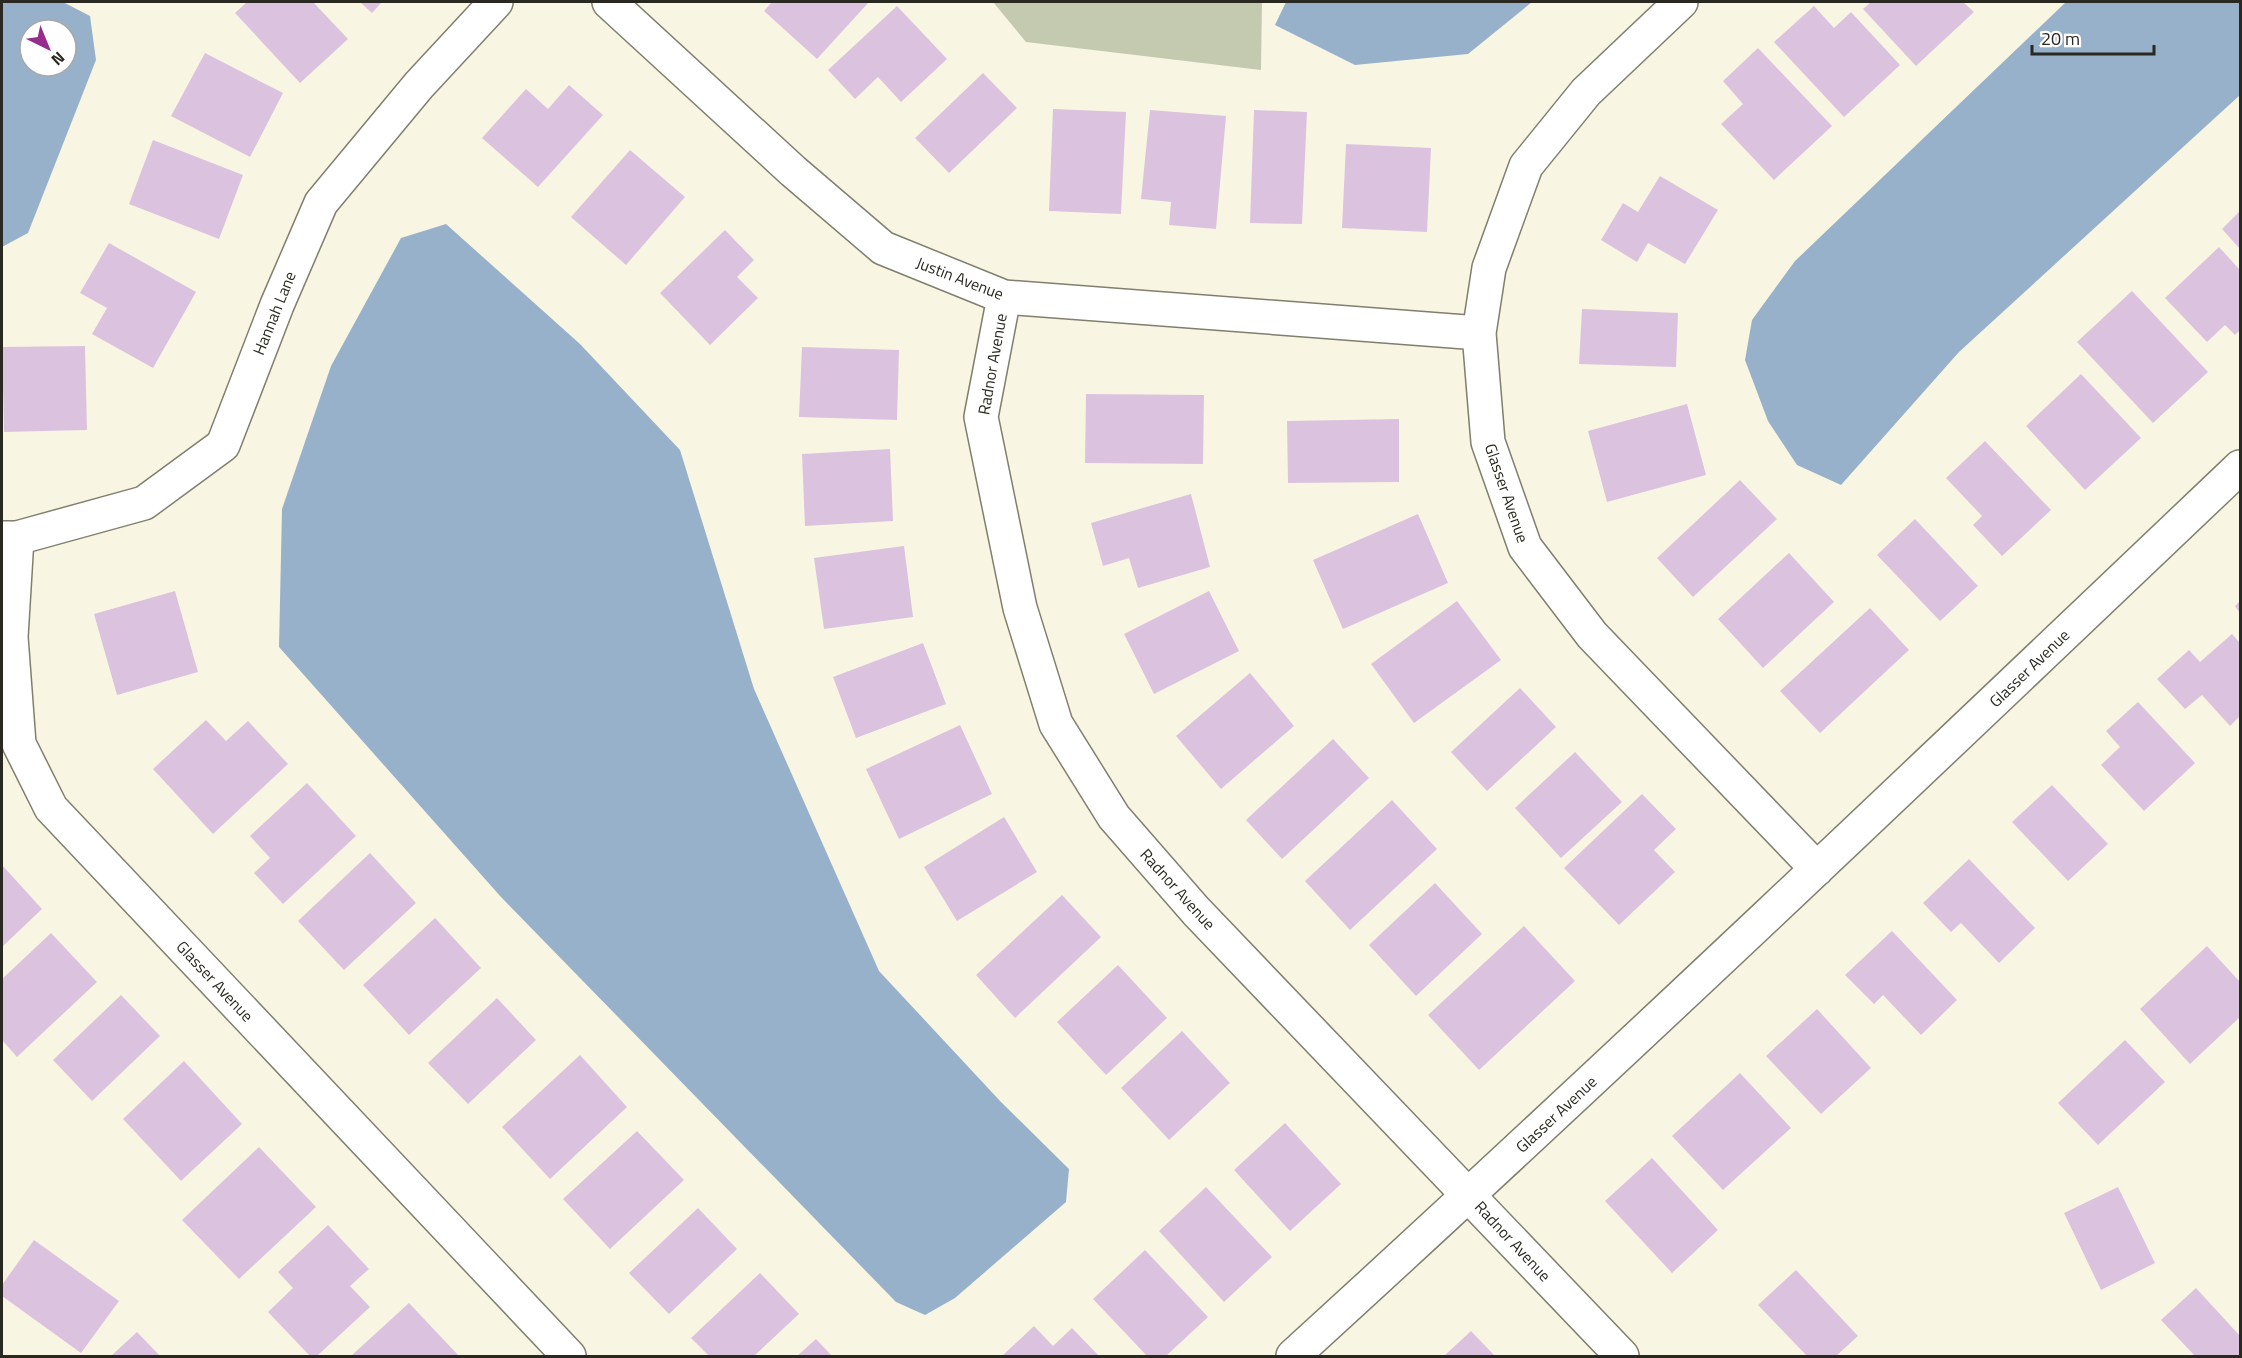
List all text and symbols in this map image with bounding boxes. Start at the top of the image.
north arrow [18,18,78,78]
scale bar [2032,18,2154,56]
text: 20 m [2041,25,2080,52]
text: N [46,46,70,72]
street label: Justin Avenue [913,250,1007,306]
street label: Hannah Lane [246,267,302,359]
street label: Radnor Avenue [971,311,1013,417]
street label: Glasser Avenue [1479,440,1535,546]
street label: Glasser Avenue [1983,623,2075,713]
street label: Radnor Avenue [1135,843,1221,935]
street label: Glasser Avenue [171,935,259,1027]
street label: Glasser Avenue [1510,1070,1602,1158]
street label: Radnor Avenue [1469,1195,1557,1287]

